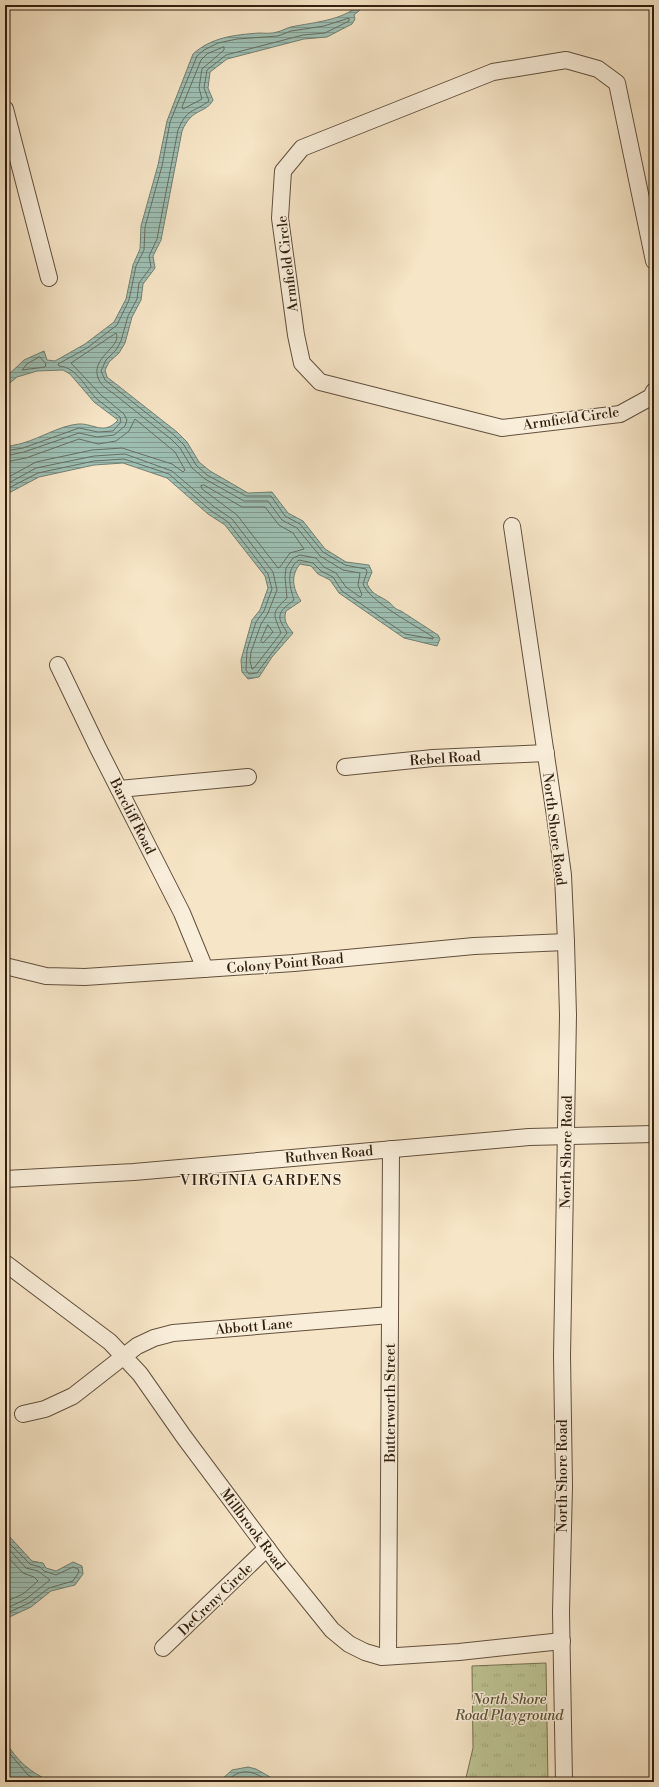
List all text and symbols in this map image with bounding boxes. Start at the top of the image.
street label: Armfield Circle [273,215,303,314]
street label: Armfield Circle [521,403,620,435]
street label: Rebel Road [409,748,481,770]
street label: North Shore Road [538,772,570,887]
street label: Barcliff Road [105,775,159,858]
street label: Colony Point Road [226,950,344,978]
street label: North Shore Road [557,1095,577,1209]
street label: Ruthven Road [284,1142,374,1168]
district label: VIRGINIA GARDENS [179,1171,342,1190]
street label: Abbott Lane [214,1315,294,1339]
street label: Butterworth Street [382,1343,400,1464]
street label: North Shore Road [554,1419,572,1533]
street label: Millbrook Road [216,1485,289,1574]
street label: DeCreny Circle [175,1560,257,1640]
park label: North Shore Road Playground [454,1691,564,1725]

